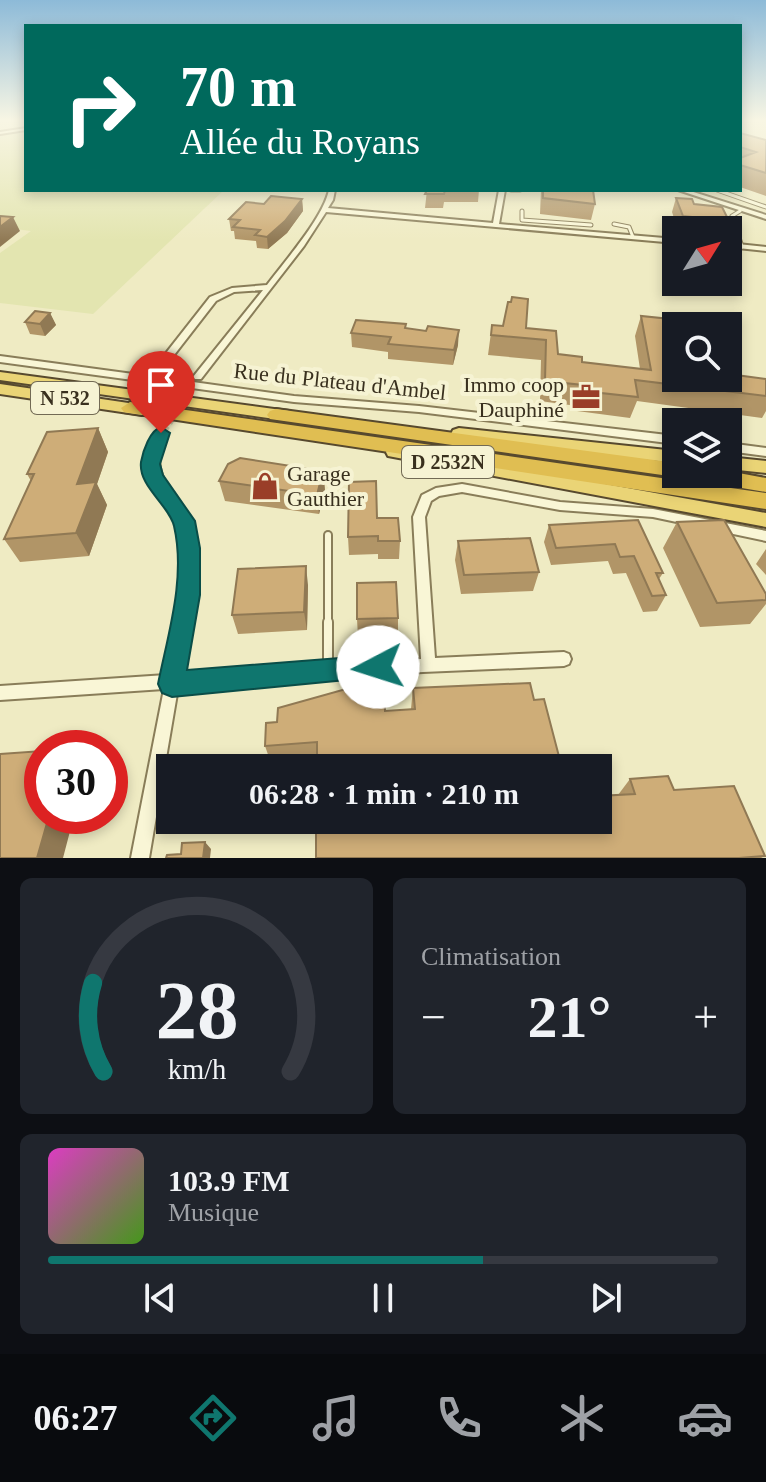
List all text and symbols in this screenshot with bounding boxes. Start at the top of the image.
icon: right [48,56,152,160]
text: 70 m [180,56,297,118]
text: Allée du Royans [180,122,420,162]
north arrow [662,216,742,296]
map controls [662,216,742,488]
button: search [662,312,742,392]
pin [127,351,195,433]
street label: Rue du Plateau d'Ambel [232,358,447,405]
icon: arrive [139,363,183,407]
place label: Immo coop Dauphiné [463,372,564,422]
road number: N 532 [31,382,99,414]
office icon: Immo coop Dauphiné [571,382,601,412]
button: layers [662,408,742,488]
road number: D 2532N [402,446,494,478]
place label: Garage Gauthier [287,461,365,511]
shop icon: Garage Gauthier [250,471,280,501]
position arrow [336,625,420,709]
speed limit sign: 30 [24,730,128,834]
text: 06:28 · 1 min · 210 m [249,777,519,810]
text: Climatisation [421,942,561,971]
text: 28 [155,964,238,1056]
text: 21° [528,984,612,1050]
text: − [421,993,446,1042]
text: + [693,993,718,1042]
text: km/h [167,1054,226,1085]
text: 103.9 FM [168,1164,290,1197]
text: Musique [168,1198,259,1227]
icon: previous [138,1276,182,1320]
icon: pause [361,1276,405,1320]
icon: next [584,1276,628,1320]
icon: directions [185,1390,241,1446]
icon: music [308,1390,364,1446]
icon: phone [431,1390,487,1446]
icon: climate [554,1390,610,1446]
icon: car [677,1390,733,1446]
text: 06:27 [34,1398,118,1438]

